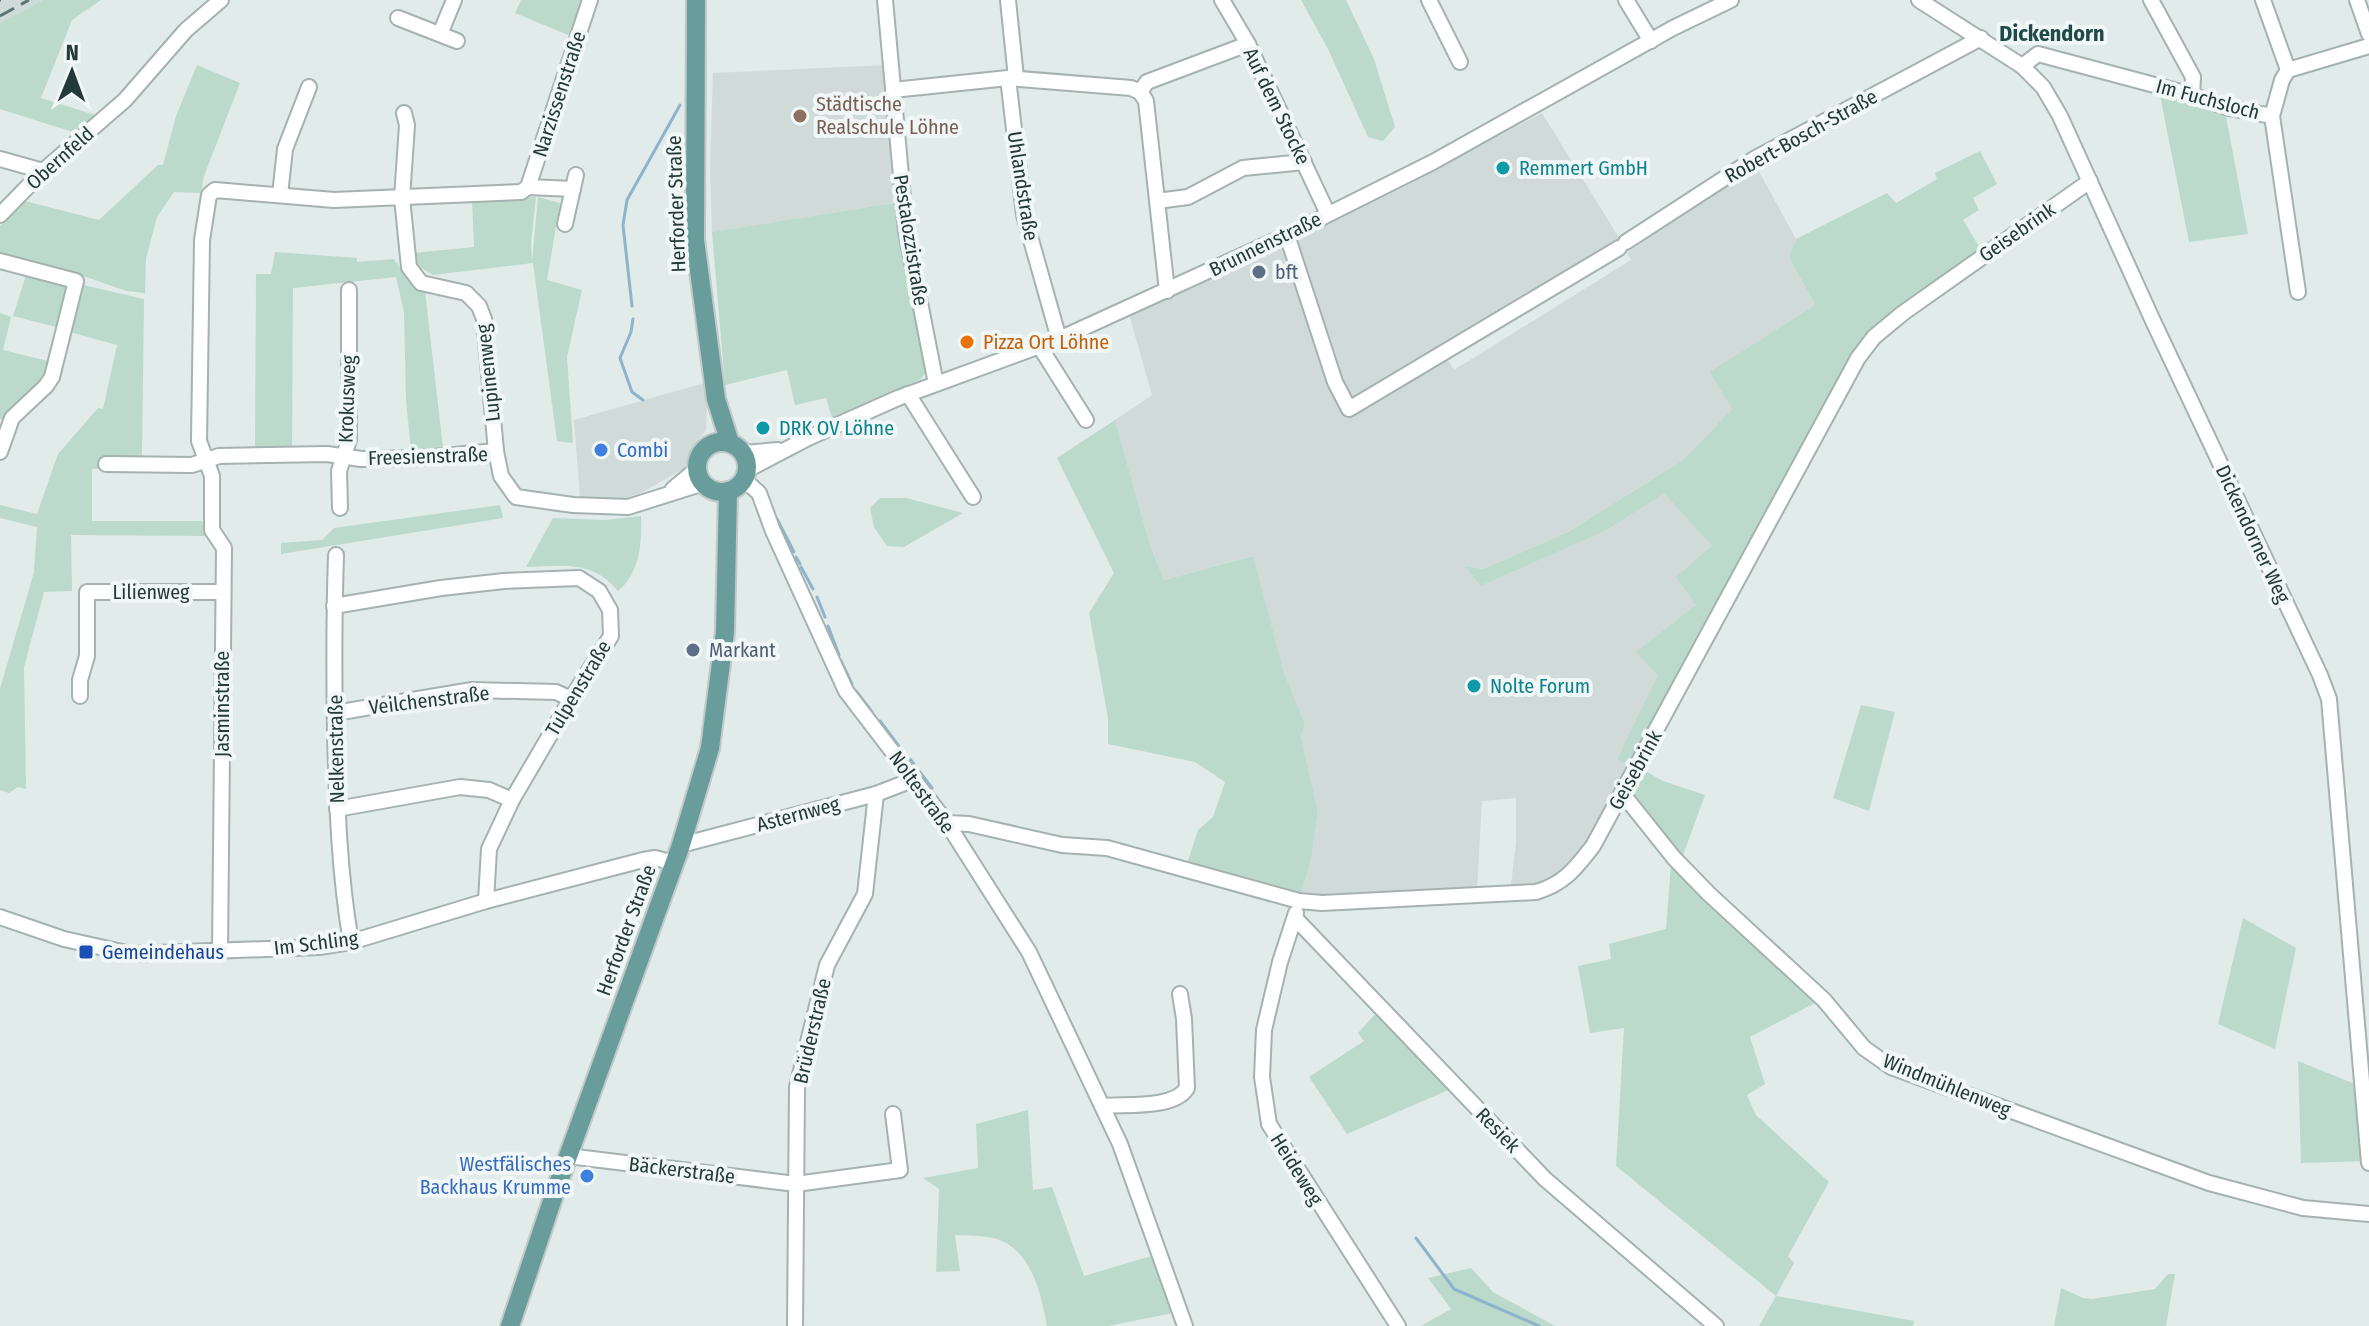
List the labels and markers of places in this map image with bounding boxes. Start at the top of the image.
place label: Städtische Realschule Löhne [816,92,959,139]
marker: Städtische Realschule Löhne [791,107,809,125]
place label: Remmert GmbH [1519,156,1648,180]
marker: Remmert GmbH [1494,159,1512,177]
place label: bft [1275,260,1299,284]
marker: bft [1250,263,1268,281]
place label: Pizza Ort Löhne [983,330,1109,354]
marker: Pizza Ort Löhne [958,333,976,351]
place label: DRK OV Löhne [779,416,894,440]
marker: DRK OV Löhne [754,419,772,437]
place label: Combi [617,438,668,462]
marker: Combi [592,441,610,459]
place label: Markant [709,638,776,662]
marker: Markant [684,641,702,659]
place label: Nolte Forum [1490,674,1590,698]
marker: Nolte Forum [1465,677,1483,695]
place label: Gemeindehaus [102,940,224,964]
marker: Gemeindehaus [77,943,95,961]
place label: Westfälisches Backhaus Krumme [420,1152,571,1199]
marker: Westfälisches Backhaus Krumme [578,1167,596,1185]

